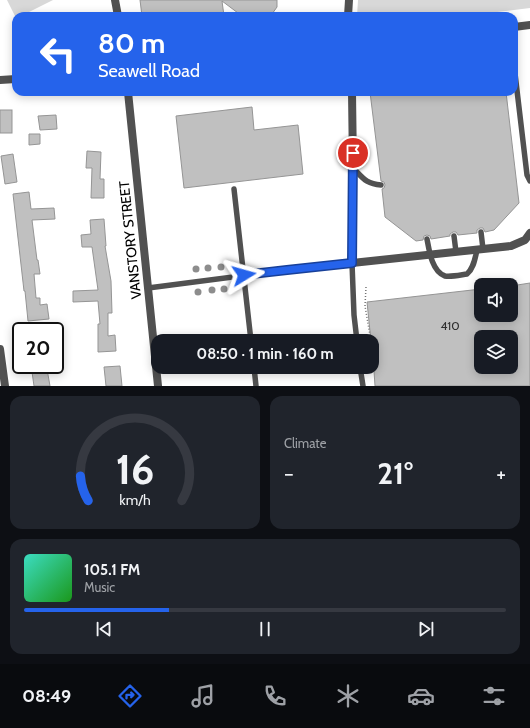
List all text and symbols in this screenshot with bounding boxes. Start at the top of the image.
text: 80 m [98,26,165,60]
icon: left [32,28,84,80]
text: Seawell Road [98,60,200,82]
pin [336,136,370,170]
icon: arrive [342,142,364,164]
street label: VANSTORY STREET [115,179,145,300]
position arrow [223,254,265,296]
map controls [474,278,518,374]
button: sound [474,278,518,322]
house number: 410 [440,318,460,333]
speed limit sign: 20 [12,322,64,374]
button: layers [474,330,518,374]
text: 08:50 · 1 min · 160 m [197,345,333,363]
text: Climate [284,435,326,451]
text: 16 [116,443,154,493]
text: 21° [377,455,413,492]
text: − [284,460,294,487]
text: + [496,460,506,487]
text: km/h [119,490,151,508]
text: 105.1 FM [84,561,140,579]
text: Music [84,579,115,595]
icon: previous [93,618,115,640]
icon: pause [254,618,276,640]
icon: next [415,618,437,640]
icon: directions [116,682,144,710]
icon: music [189,682,217,710]
icon: phone [261,682,289,710]
icon: climate [334,682,362,710]
icon: car [407,682,435,710]
icon: filters [480,682,508,710]
text: 08:49 [22,685,71,707]

